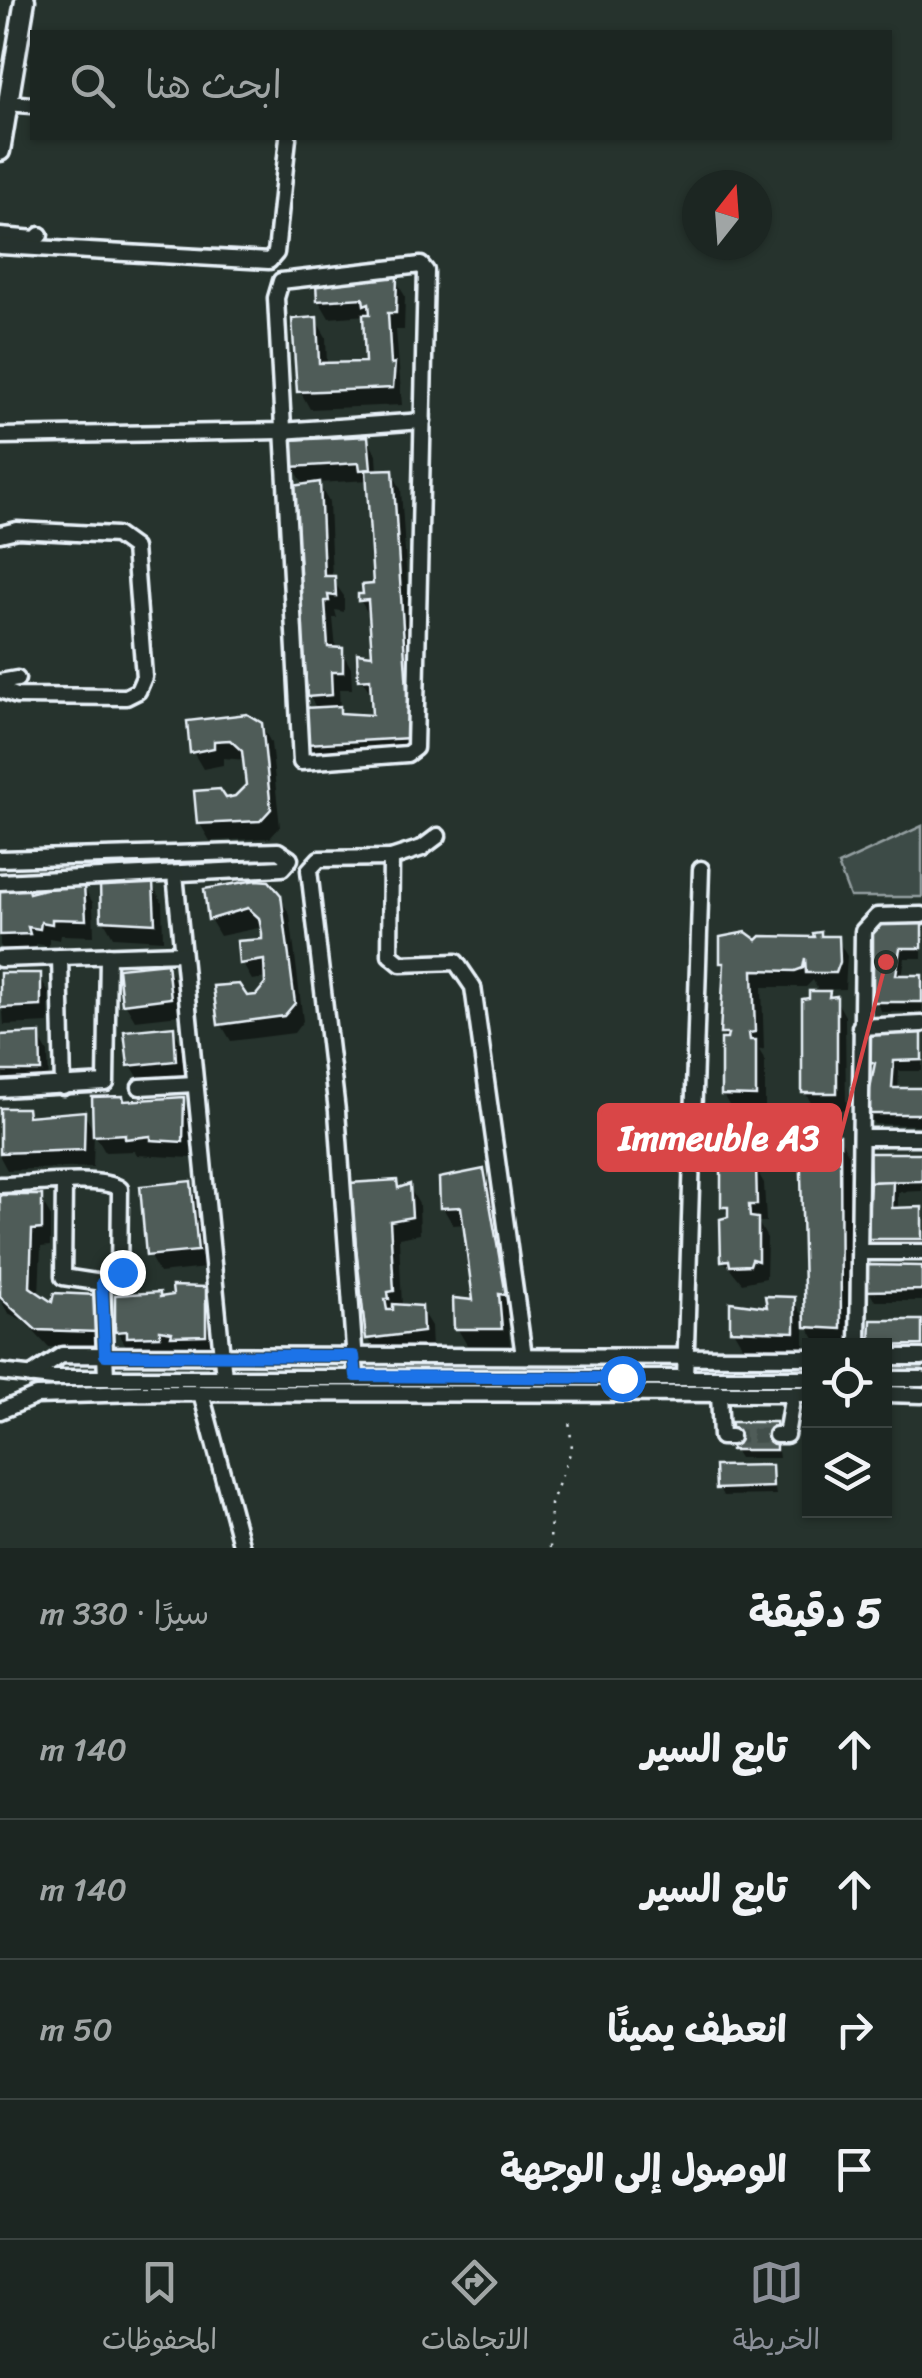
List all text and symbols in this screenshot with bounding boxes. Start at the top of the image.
search box [30,30,892,140]
text: ابحث هنا [145,52,282,119]
icon: search [65,58,120,113]
north arrow [682,170,772,260]
callout: Immeuble A3 [599,1105,840,1170]
text: Immeuble A3 [616,1107,820,1169]
route end [100,1250,146,1296]
map controls [802,1338,892,1518]
button: locate [802,1338,892,1428]
route start [600,1356,646,1402]
button: layers [802,1428,892,1518]
text: 5 دقيقة [749,1576,882,1650]
text: سيرًا · 330 m [40,1585,209,1642]
text: تابع السير [642,1716,787,1783]
text: 140 m [40,1721,127,1778]
icon: ahead [827,1722,882,1777]
text: تابع السير [642,1856,787,1923]
text: 140 m [40,1861,127,1918]
icon: ahead [827,1862,882,1917]
text: انعطف يمينًا [607,1996,787,2063]
text: 50 m [40,2001,113,2058]
icon: right [827,2002,882,2057]
text: الوصول إلى الوجهة [500,2136,787,2203]
icon: arrive [827,2142,882,2197]
tab: المحفوظات [102,2255,217,2364]
tab: الاتجاهات [421,2255,529,2364]
tab: الخريطة [733,2255,820,2364]

